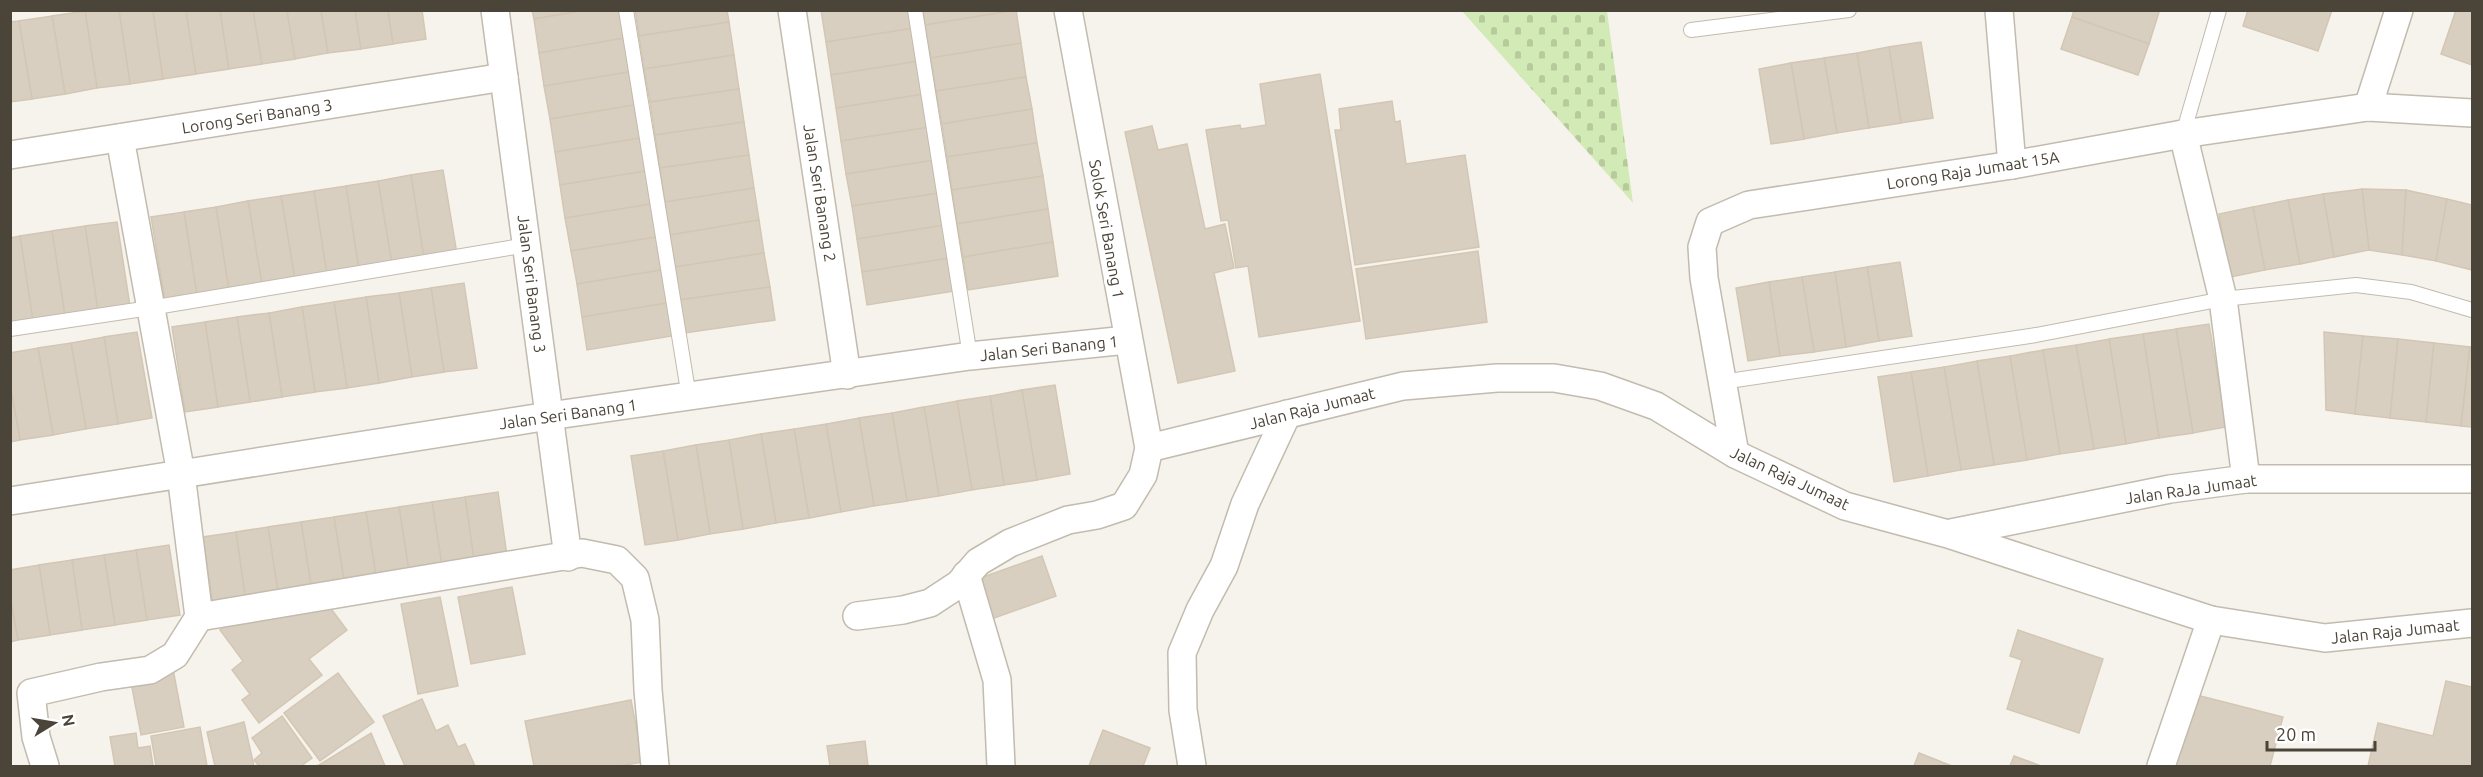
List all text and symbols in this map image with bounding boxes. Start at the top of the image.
street label: Lorong Seri Banang 3 [180,95,334,137]
street label: Jalan Seri Banang 2 [800,123,840,263]
street label: Lorong Raja Jumaat 15A [1885,147,2061,193]
street label: Solok Seri Banang 1 [1086,158,1128,300]
street label: Jalan Seri Banang 3 [515,214,549,354]
street label: Jalan Seri Banang 1 [979,332,1119,364]
street label: Jalan Raja Jumaat [1247,384,1377,432]
street label: Jalan Seri Banang 1 [498,395,638,433]
street label: Jalan Raja Jumaat [1728,443,1853,514]
street label: Jalan RaJa Jumaat [2124,471,2259,507]
street label: Jalan Raja Jumaat [2330,615,2461,647]
north arrow [24,693,84,753]
text: N [59,713,79,728]
scale bar [2267,714,2375,752]
text: 20 m [2276,724,2316,744]

